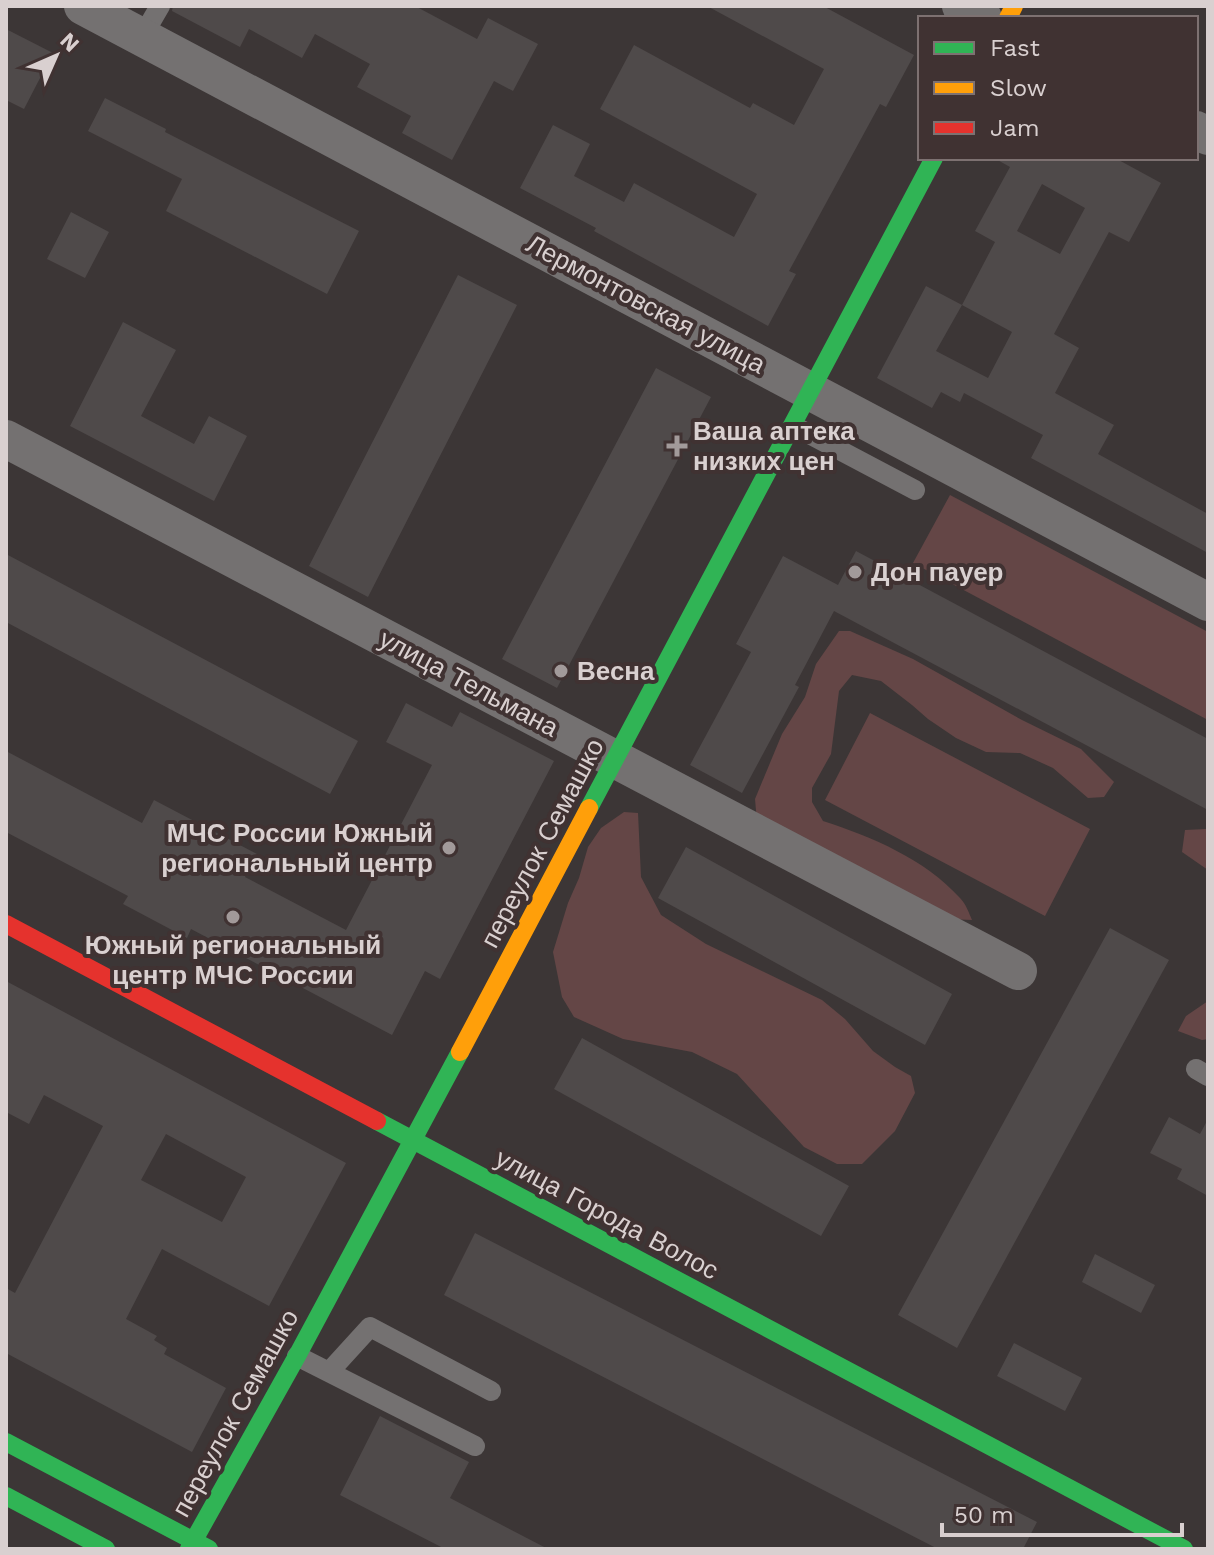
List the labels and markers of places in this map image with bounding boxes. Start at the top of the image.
place label: Ваша аптека низких цен [693,416,855,476]
marker: Ваша аптека низких цен [668,437,686,455]
place label: Дон пауер [871,557,1004,587]
marker: Дон пауер [846,563,864,581]
place label: Весна [577,656,655,686]
marker: Весна [552,662,570,680]
place label: МЧС России Южный региональный центр [161,818,433,878]
marker: МЧС России Южный региональный центр [440,839,458,857]
marker: Южный региональный центр МЧС России [224,908,242,926]
place label: Южный региональный центр МЧС России [85,930,381,990]

